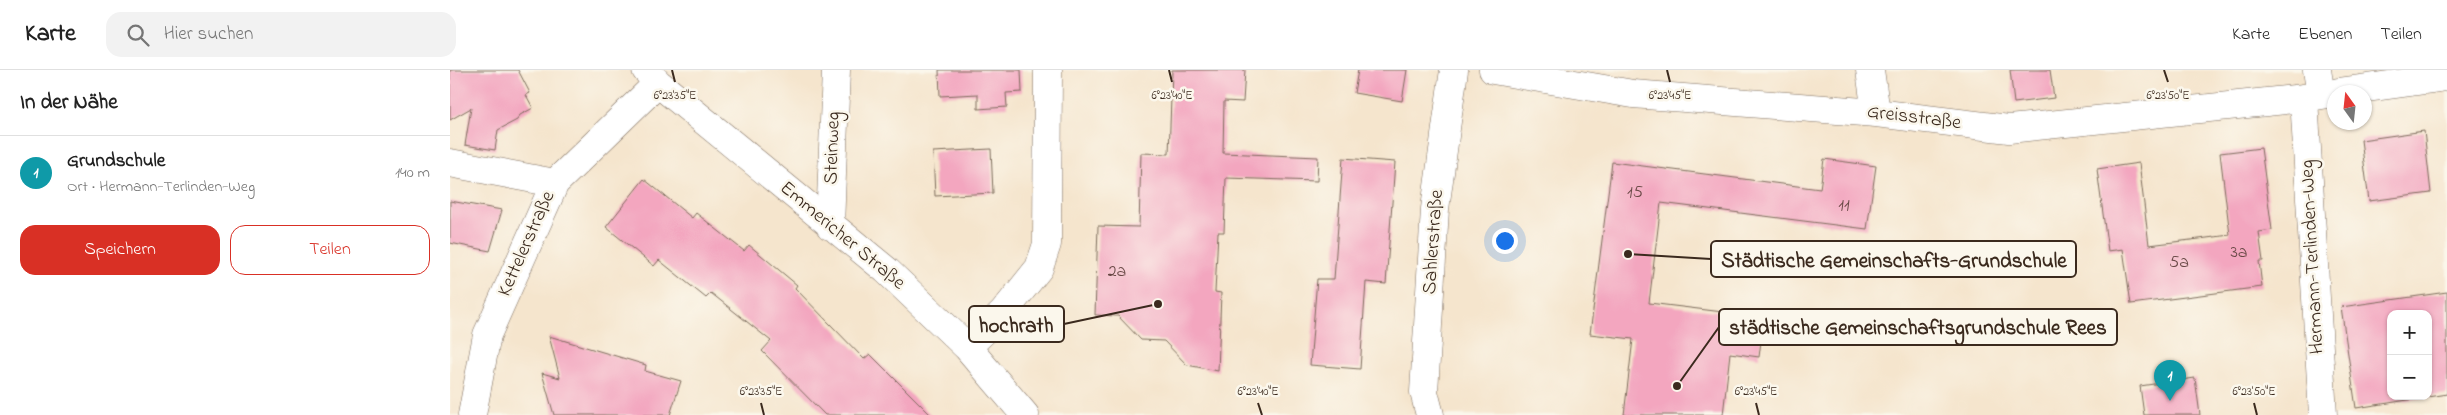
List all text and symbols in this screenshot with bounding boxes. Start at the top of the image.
search box [106,12,456,57]
text: Karte [25,17,76,52]
icon: search [124,21,152,49]
text: Hier suchen [164,21,253,48]
text: Karte [2232,22,2270,48]
text: Ebenen [2298,22,2352,48]
text: Teilen [2380,22,2422,48]
north arrow [2327,85,2372,130]
text: 6°23'35"E [654,87,696,105]
text: 6°23'40"E [1152,87,1192,105]
text: 6°23'45"E [1649,87,1691,105]
text: 6°23'50"E [2147,87,2189,105]
text: In der Nähe [20,88,118,118]
street label: Greisstraße [1865,98,1963,138]
street label: Steinweg [817,111,850,185]
text: Grundschule [67,148,165,175]
street label: Hermann-Terlinden-Weg [2293,159,2334,355]
text: 1 [33,161,39,185]
text: 140 m [395,161,430,185]
text: Ort · Hermann-Terlinden-Weg [67,175,255,199]
street label: Emmericher Straße [773,175,911,297]
house number: 15 [1627,180,1643,206]
street label: Kettelerstraße [491,186,563,301]
street label: Sahlerstraße [1416,189,1452,295]
house number: 11 [1838,193,1850,219]
button: Speichern [20,225,220,275]
button: Teilen [230,225,430,275]
your location [1492,228,1518,254]
house number: 3a [2230,240,2248,266]
callout: Städtische Gemeinschafts-Grundschule [1711,241,2076,277]
text: Städtische Gemeinschafts-Grundschule [1721,247,2067,277]
house number: 5a [2169,250,2189,276]
house number: 2a [1108,259,1126,285]
callout: hochrath [969,306,1064,342]
callout: städtische Gemeinschaftsgrundschule Rees [1719,309,2117,345]
map controls [2387,310,2432,400]
button: + [2387,310,2432,355]
text: hochrath [978,312,1054,342]
text: städtische Gemeinschaftsgrundschule Rees [1729,314,2107,346]
button: − [2387,355,2432,400]
pin: 1 [2154,360,2186,401]
text: 6°23'35"E [740,383,782,401]
text: 6°23'40"E [1238,383,1278,401]
text: 6°23'45"E [1735,383,1777,401]
text: 6°23'50"E [2233,383,2275,401]

